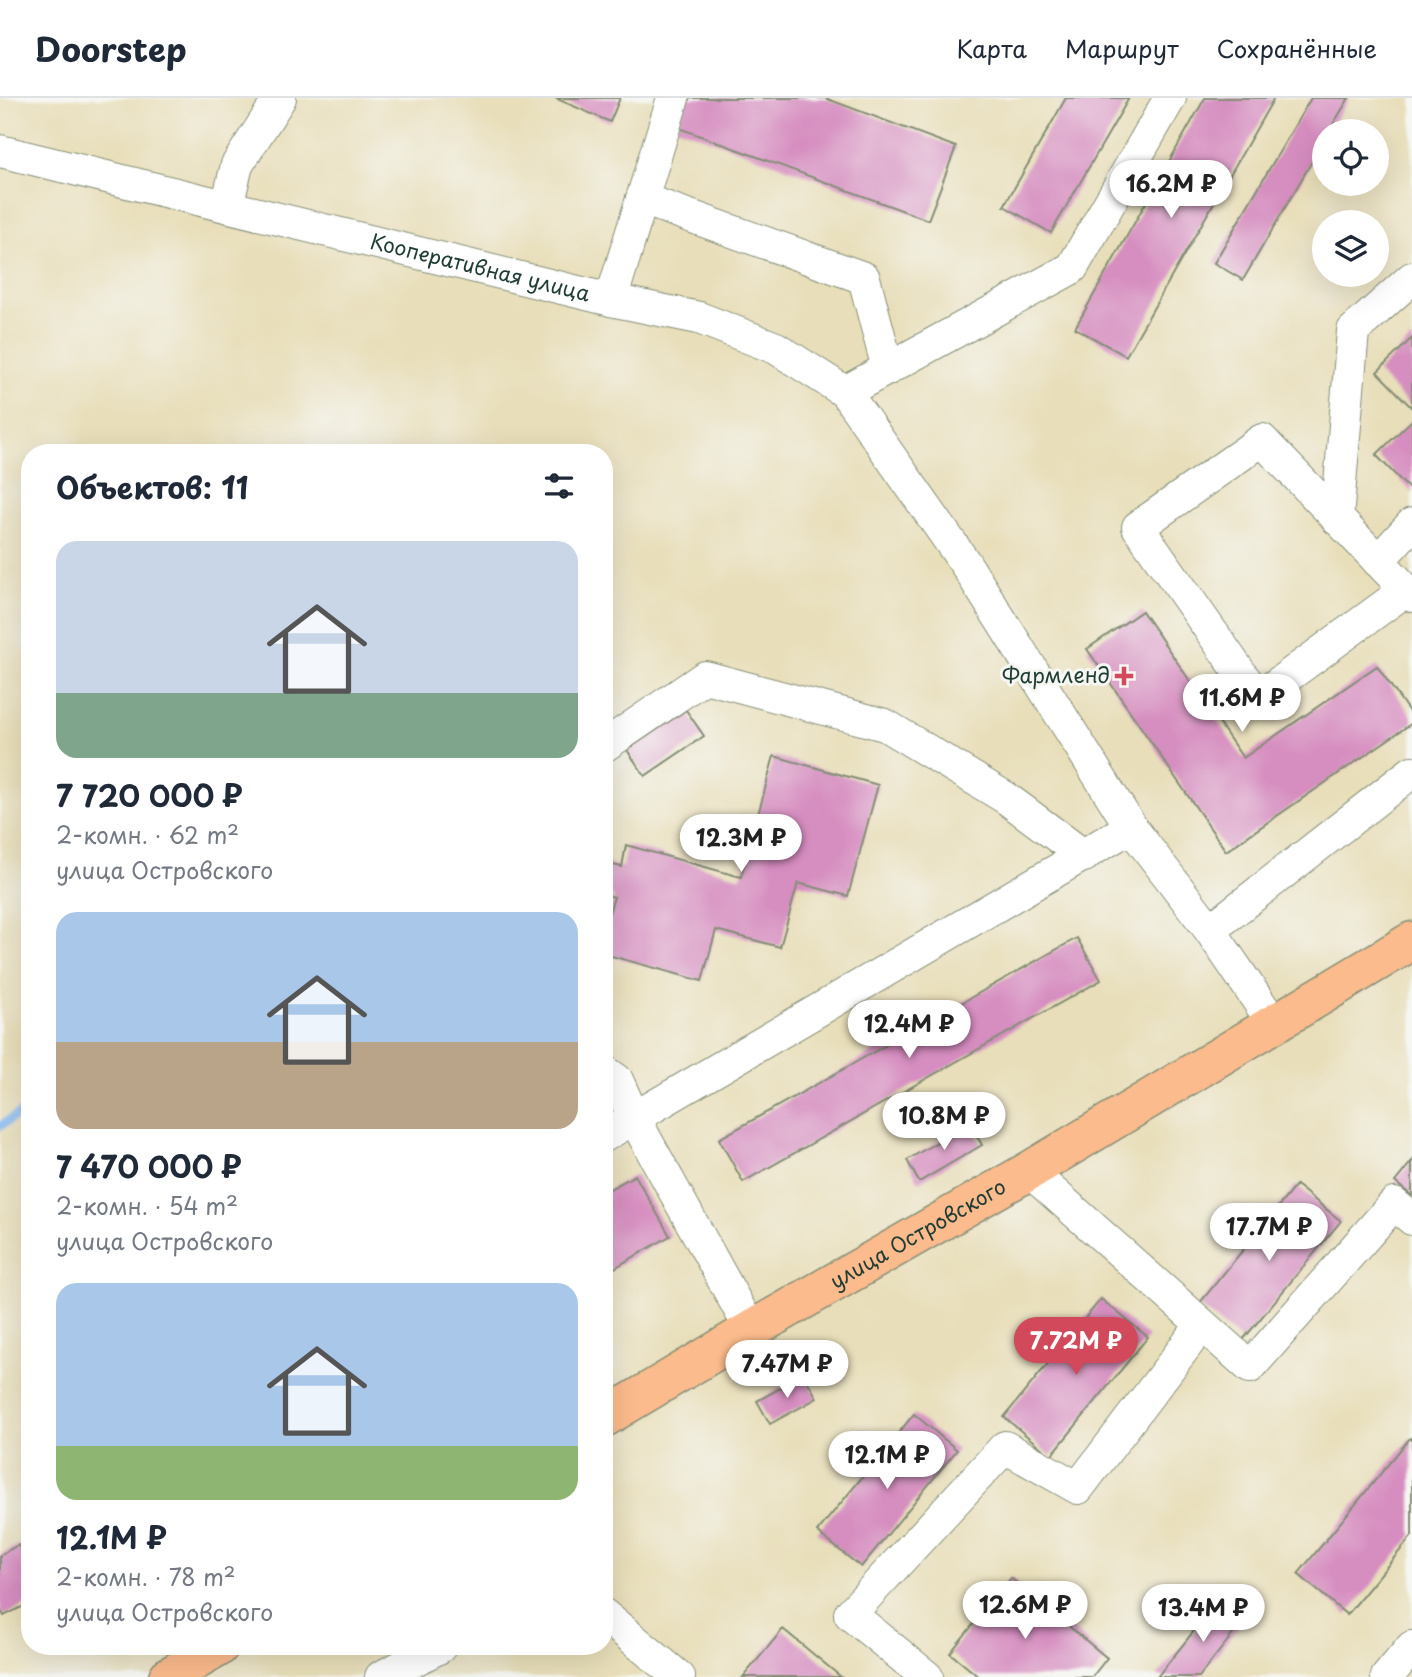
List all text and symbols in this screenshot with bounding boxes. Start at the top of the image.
text: Doorstep [35,23,187,73]
text: Карта [956,30,1027,66]
text: Маршрут [1065,30,1179,66]
text: Сохранённые [1217,30,1377,66]
map controls [1312,119,1389,287]
button: locate [1312,119,1389,196]
pin: 16.2M ₽ [1106,160,1236,220]
text: 16.2M ₽ [1126,165,1216,200]
button: layers [1312,210,1389,287]
street label: Кооперативная улица [367,224,594,309]
text: Объектов: 11 [56,464,249,509]
icon: filters [540,467,578,505]
icon: home [254,586,380,712]
place label: Фармленд [1002,658,1110,690]
marker: Фармленд [1116,668,1132,684]
pin: 11.6M ₽ [1177,674,1307,734]
text: 11.6M ₽ [1199,679,1285,714]
text: 7 720 000 ₽ [56,772,243,817]
pin: 12.3M ₽ [676,814,806,874]
text: 2-комн. · 62 m² [56,817,239,852]
text: 12.3M ₽ [696,819,786,854]
text: улица Островского [56,852,273,887]
icon: home [254,957,380,1083]
pin: 12.4M ₽ [844,1000,974,1060]
text: 12.4M ₽ [864,1005,954,1040]
pin: 10.8M ₽ [879,1093,1009,1152]
text: 10.8M ₽ [899,1097,989,1132]
text: 7 470 000 ₽ [56,1143,242,1188]
street label: улица Островского [823,1169,1011,1296]
text: 2-комн. · 54 m² [56,1188,238,1223]
pin: 17.7M ₽ [1204,1204,1334,1263]
text: 17.7M ₽ [1226,1208,1312,1243]
text: улица Островского [56,1223,273,1258]
pin: 7.72M ₽ [1011,1318,1141,1377]
text: 7.72M ₽ [1030,1322,1122,1357]
icon: home [254,1328,380,1454]
pin: 7.47M ₽ [722,1340,852,1400]
text: 7.47M ₽ [741,1345,833,1380]
pin: 12.1M ₽ [822,1432,952,1491]
text: 12.1M ₽ [844,1436,930,1471]
text: 12.1M ₽ [56,1514,167,1559]
text: 2-комн. · 78 m² [56,1559,236,1594]
pin: 12.6M ₽ [960,1582,1090,1641]
pin: 13.4M ₽ [1138,1584,1268,1644]
text: 12.6M ₽ [979,1586,1071,1621]
text: 13.4M ₽ [1158,1589,1248,1624]
text: улица Островского [56,1594,273,1629]

